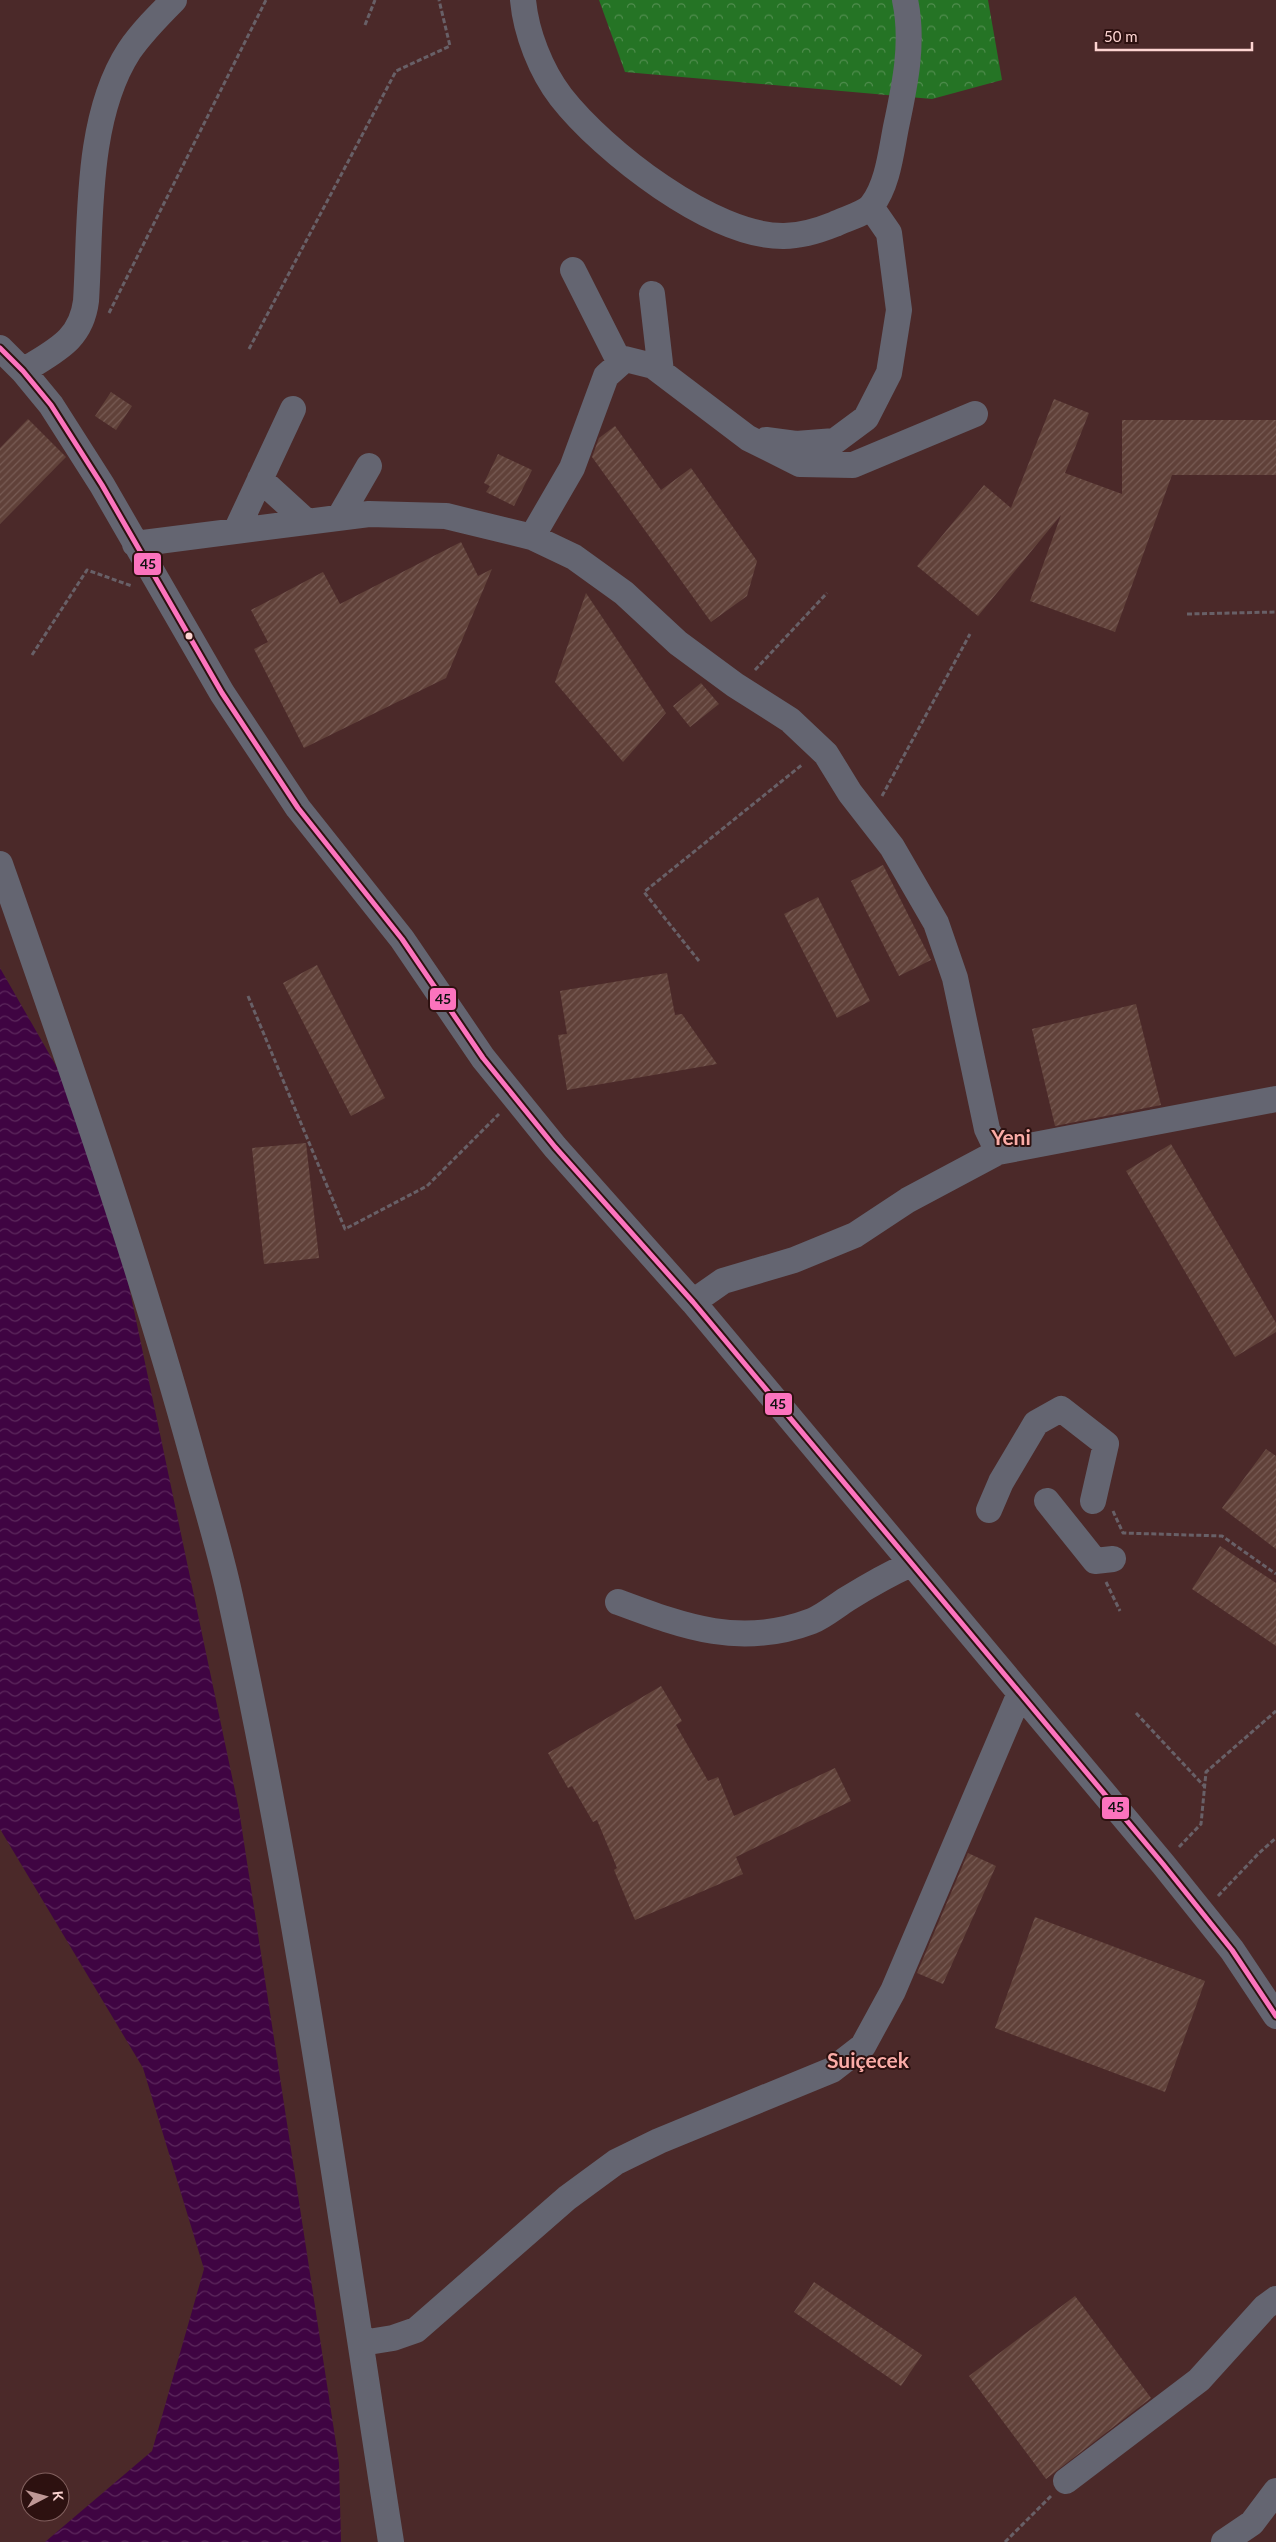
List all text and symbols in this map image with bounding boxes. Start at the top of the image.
scale bar [1096,20,1252,52]
text: 50 m [1104,27,1138,45]
line badge: 45 [133,552,162,576]
text: 45 [140,555,156,572]
unlabelled marker [184,631,194,641]
line badge: 45 [429,987,457,1011]
text: 45 [435,990,451,1007]
district label: Yeni [990,1124,1031,1149]
line badge: 45 [764,1392,793,1416]
text: 45 [770,1395,786,1412]
line badge: 45 [1101,1796,1130,1820]
text: 45 [1108,1798,1124,1815]
district label: Suiçecek [827,2047,910,2072]
north arrow [20,2472,70,2522]
text: K [49,2490,67,2502]

